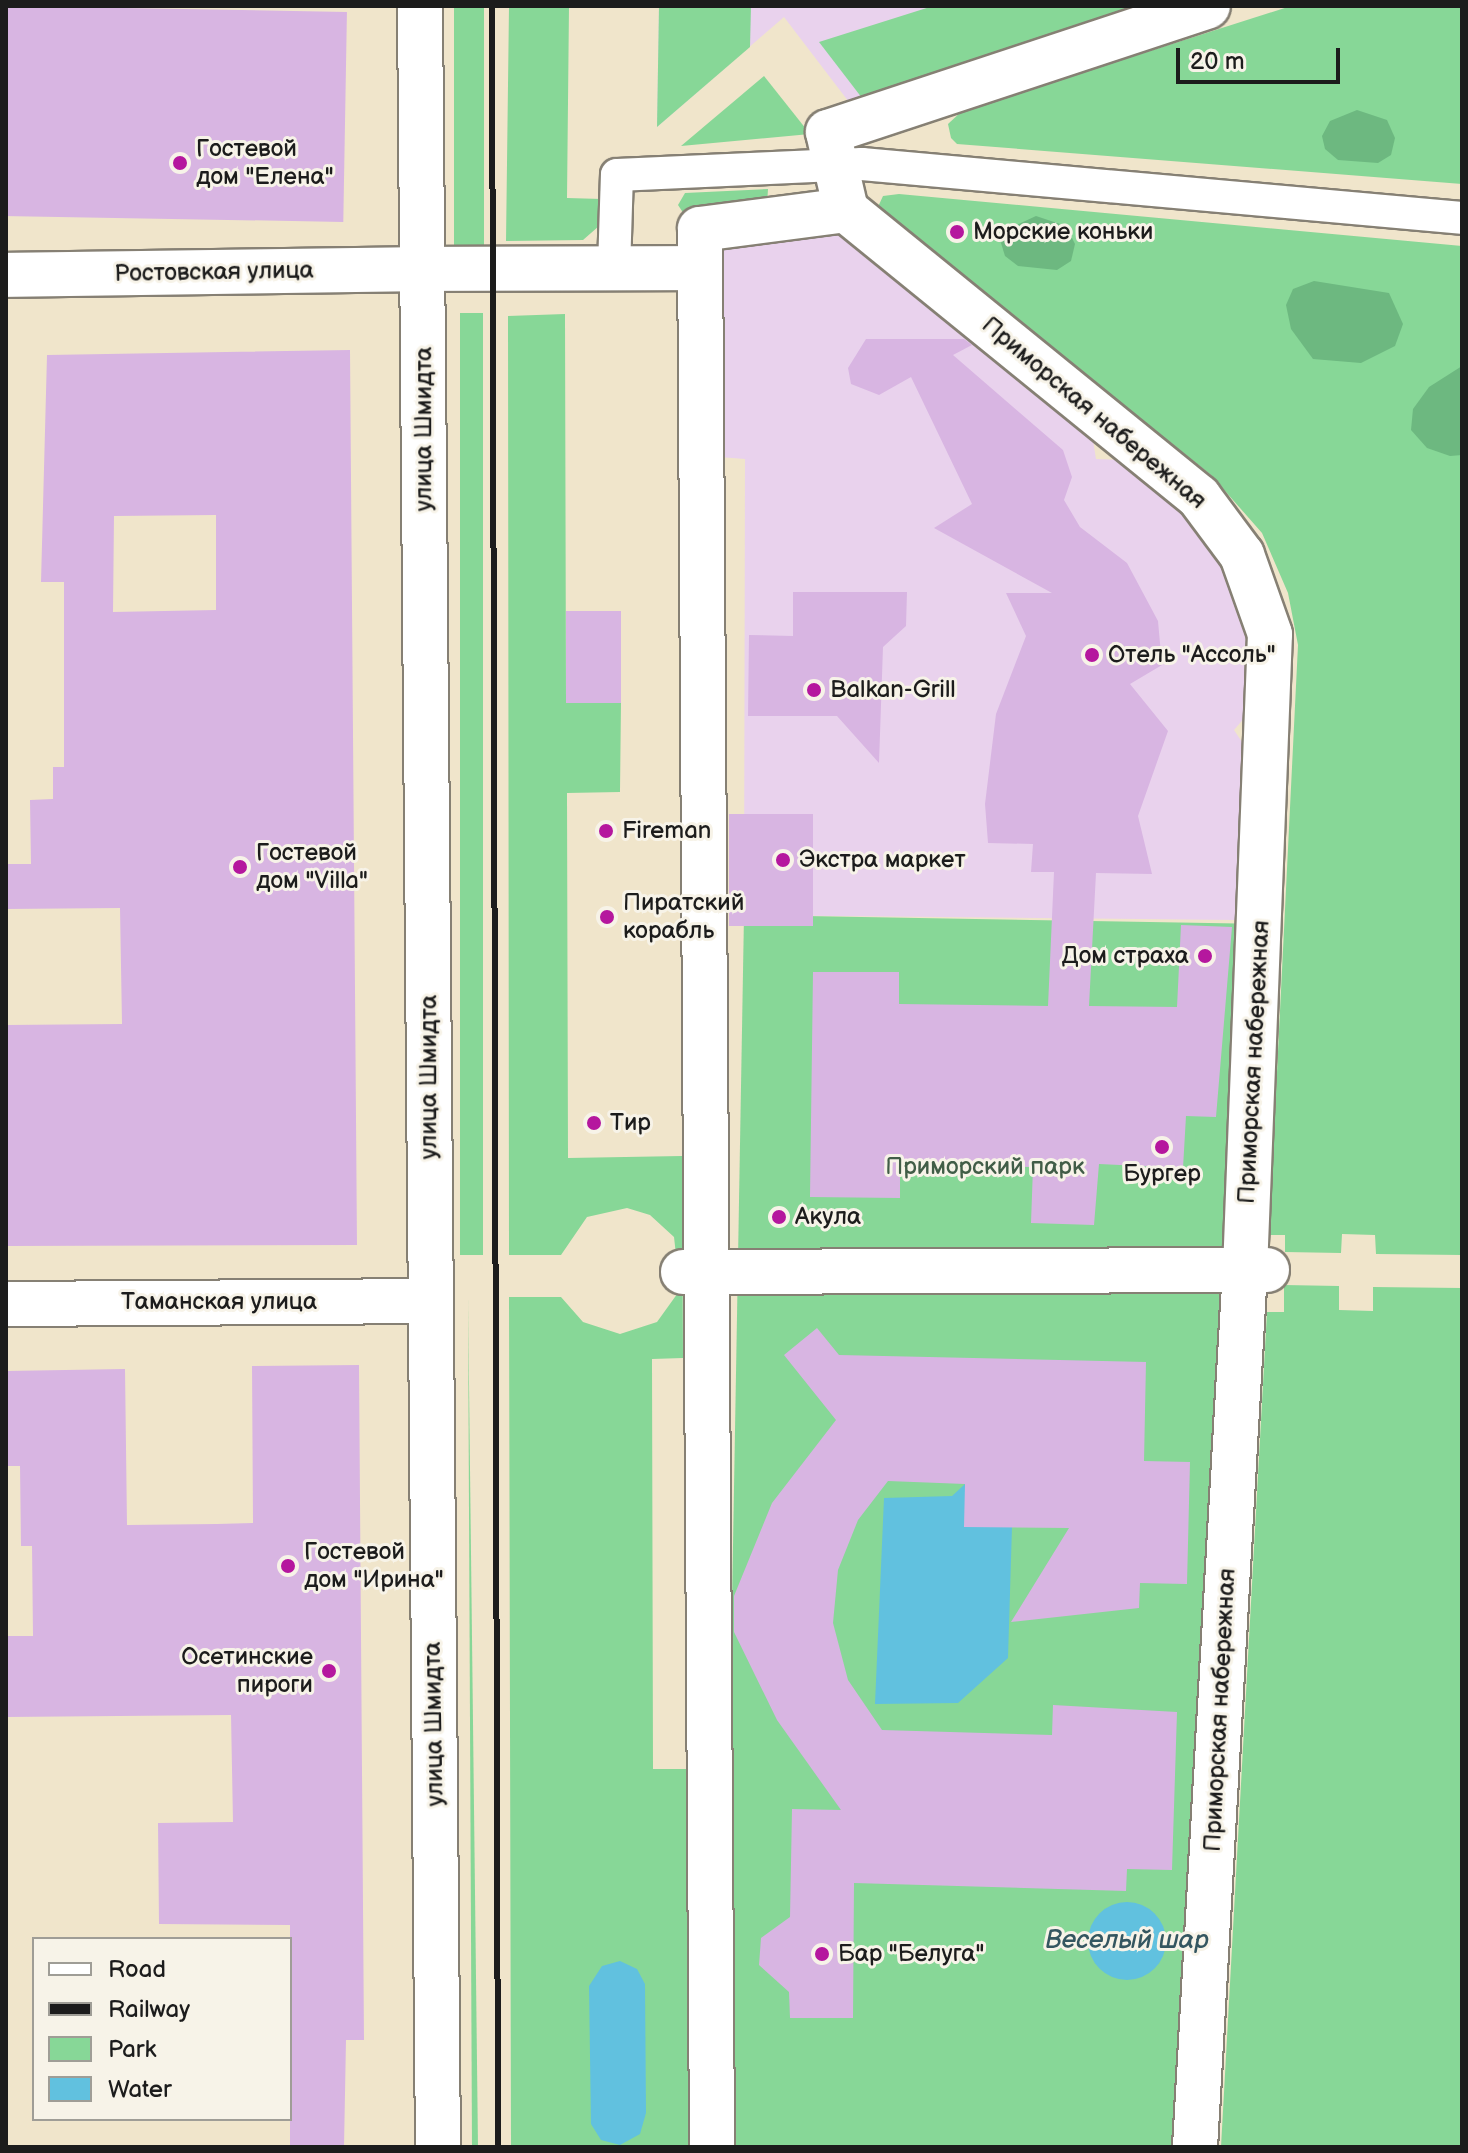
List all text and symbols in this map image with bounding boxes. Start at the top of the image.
scale bar [1180,32,1344,82]
text: 20 m [1190,47,1245,76]
place label: Гостевой дом "Елена" [196,135,334,191]
marker: Гостевой дом "Елена" [171,154,189,172]
place label: Морские коньки [973,218,1153,246]
marker: Морские коньки [948,223,966,241]
street label: Ростовская улица [114,256,314,288]
street label: Приморская набережная [976,311,1212,515]
street label: улица Шмидта [410,347,438,511]
place label: Отель "Ассоль" [1108,641,1276,669]
marker: Отель "Ассоль" [1083,646,1101,664]
place label: Balkan-Grill [830,676,956,704]
marker: Balkan-Grill [805,681,823,699]
place label: Fireman [622,817,711,845]
marker: Fireman [597,822,615,840]
place label: Гостевой дом "Villa" [256,839,368,895]
place label: Экстра маркет [799,846,966,874]
marker: Экстра маркет [774,851,792,869]
marker: Гостевой дом "Villa" [231,858,249,876]
place label: Пиратский корабль [623,889,744,945]
marker: Пиратский корабль [598,908,616,926]
street label: Приморская набережная [1232,919,1276,1205]
place label: Дом страха [1062,942,1189,970]
marker: Дом страха [1196,947,1214,965]
street label: улица Шмидта [415,995,443,1159]
place label: Тир [610,1109,651,1137]
marker: Тир [585,1114,603,1132]
marker: Бургер [1153,1138,1171,1156]
park label: Приморский парк [885,1153,1085,1181]
place label: Бургер [1123,1160,1201,1188]
place label: Акула [795,1203,861,1231]
marker: Акула [770,1208,788,1226]
street label: Таманская улица [121,1288,317,1316]
place label: Гостевой дом "Ирина" [304,1538,444,1594]
marker: Гостевой дом "Ирина" [279,1557,297,1575]
street label: Приморская набережная [1198,1567,1242,1853]
street label: улица Шмидта [418,1641,450,1807]
place label: Осетинские пироги [181,1643,313,1699]
marker: Осетинские пироги [320,1662,338,1680]
water label: Веселый шар [1045,1925,1209,1957]
legend [32,1937,292,2121]
place label: Бар "Белуга" [838,1940,984,1968]
marker: Бар "Белуга" [813,1945,831,1963]
text: Road [108,1955,166,1984]
text: Railway [108,1995,190,2024]
text: Park [108,2035,156,2064]
text: Water [108,2075,172,2104]

